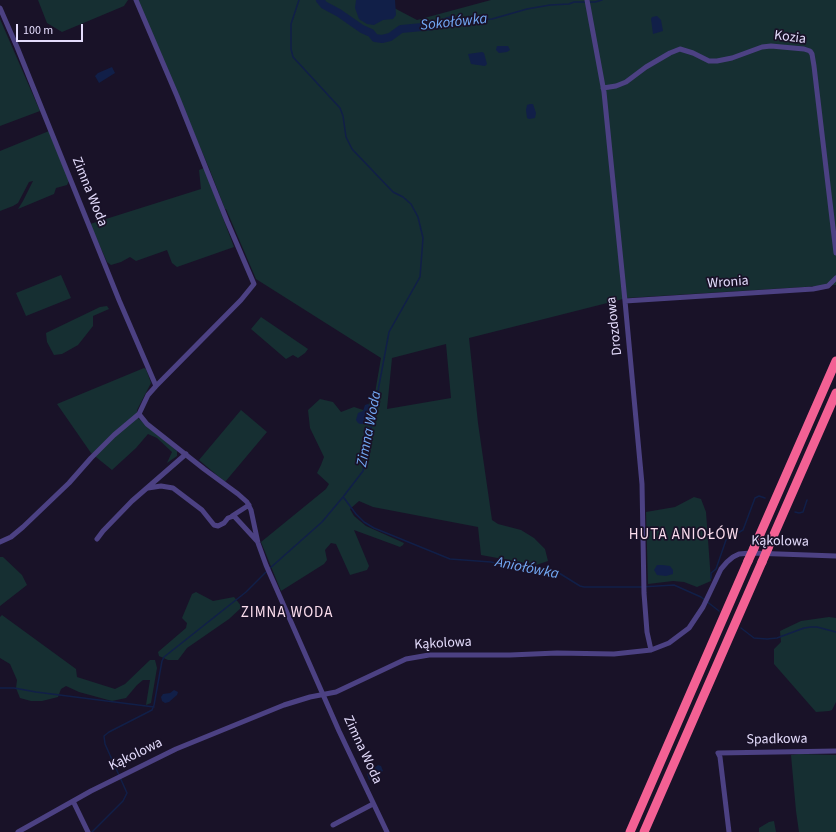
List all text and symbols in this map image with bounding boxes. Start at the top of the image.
water label: Sokołówka [420,11,488,35]
scale bar [18,16,85,42]
text: 100 m [23,22,53,39]
street label: Kozia [773,28,807,48]
street label: Zimna Woda [67,155,111,229]
street label: Wronia [707,273,749,293]
street label: Drozdowa [604,296,626,356]
water label: Zimna Woda [354,389,386,469]
district label: HUTA ANIOŁÓW [629,527,739,545]
street label: Kąkolowa [751,533,809,551]
water label: Aniołówka [494,554,560,584]
district label: ZIMNA WODA [241,605,333,623]
street label: Kąkolowa [414,634,472,654]
street label: Zimna Woda [339,713,385,787]
street label: Spadkowa [746,731,808,749]
street label: Kąkolowa [106,735,166,775]

